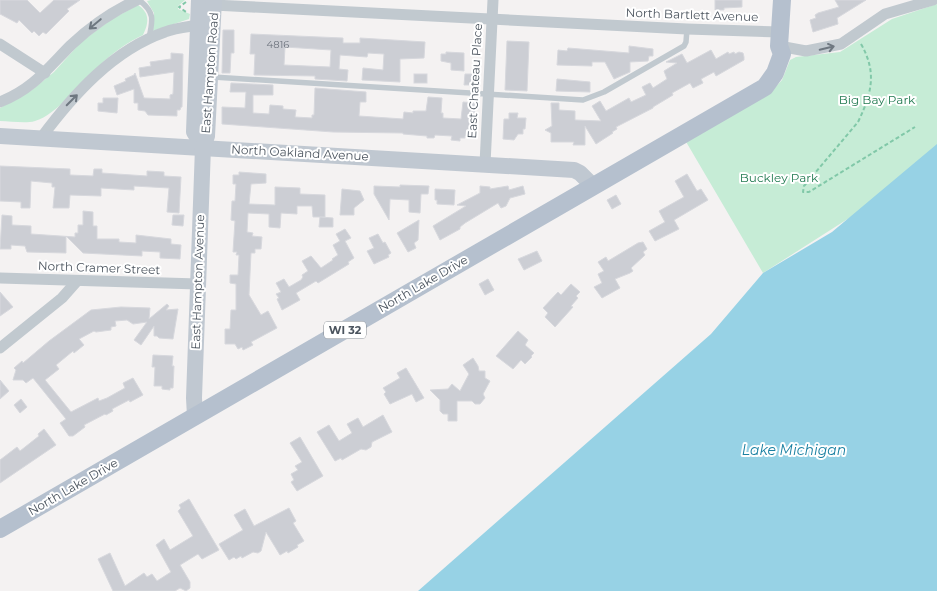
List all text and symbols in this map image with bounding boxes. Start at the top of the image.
street label: North Bartlett Avenue [625,5,759,24]
street label: East Hampton Road [198,12,221,134]
one-way arrow [88,19,101,30]
street label: East Chateau Place [464,23,485,139]
house number: 4816 [267,38,289,51]
one-way arrow [818,43,834,52]
park label: Big Bay Park [839,92,916,107]
one-way arrow [65,94,78,106]
street label: North Oakland Avenue [231,141,369,164]
park label: Buckley Park [740,170,819,185]
street label: East Hampton Avenue [188,214,207,350]
street label: North Lake Drive [375,252,470,315]
street label: North Cramer Street [38,258,161,277]
road number: WI 32 [324,322,366,338]
water label: Lake Michigan [742,441,846,459]
street label: North Lake Drive [25,455,120,518]

